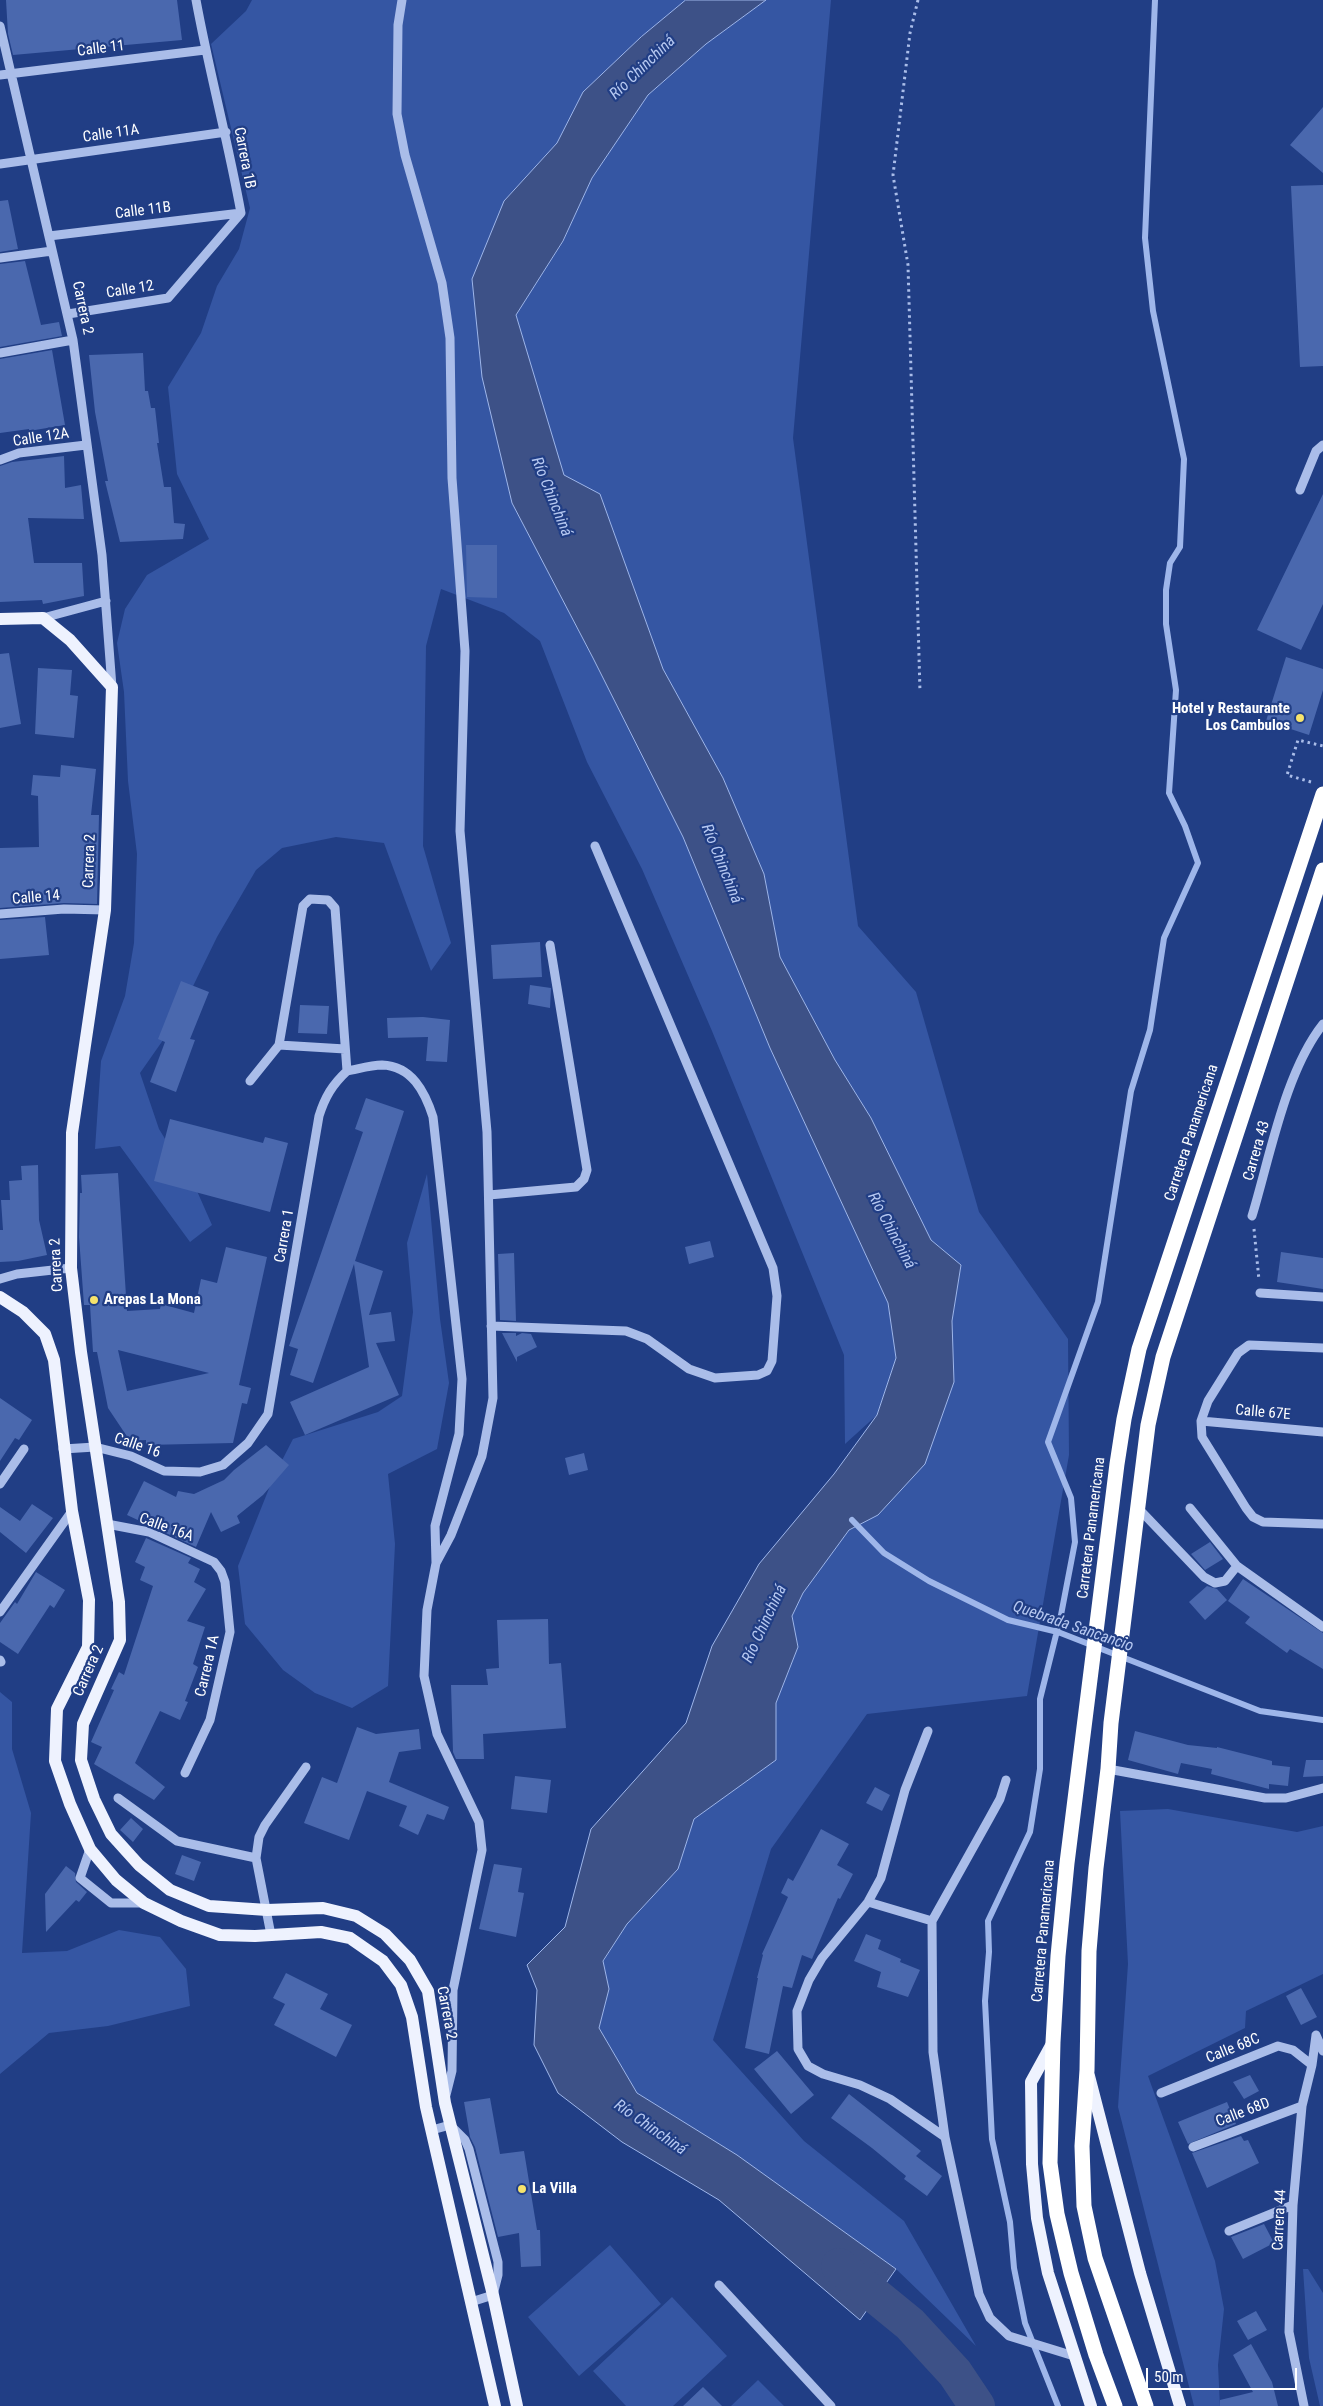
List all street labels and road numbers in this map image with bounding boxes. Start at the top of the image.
street label: Calle 11 [76,37,126,61]
street label: Calle 11A [82,121,140,147]
street label: Carrera 1B [229,126,259,190]
street label: Calle 11B [114,199,172,223]
street label: Calle 12 [105,277,155,303]
street label: Carrera 2 [68,280,96,336]
street label: Calle 12A [12,425,70,451]
street label: Carrera 2 [80,834,100,888]
street label: Calle 14 [11,887,61,909]
street label: Carretera Panamericana [1161,1062,1223,1204]
street label: Carrera 43 [1240,1119,1274,1183]
street label: Carrera 1 [271,1208,299,1264]
street label: Carrera 2 [47,1238,67,1292]
street label: Calle 67E [1235,1402,1291,1424]
street label: Calle 16 [111,1430,163,1462]
street label: Carretera Panamericana [1074,1456,1110,1600]
street label: Calle 16A [136,1510,196,1546]
street label: Carrera 1A [192,1633,224,1699]
street label: Carrera 2 [70,1643,108,1699]
street label: Carretera Panamericana [1029,1859,1059,2003]
street label: Carrera 2 [432,1985,460,2041]
street label: Calle 68C [1204,2030,1262,2068]
street label: Calle 68D [1213,2094,1273,2132]
street label: Carrera 44 [1269,2189,1291,2251]

